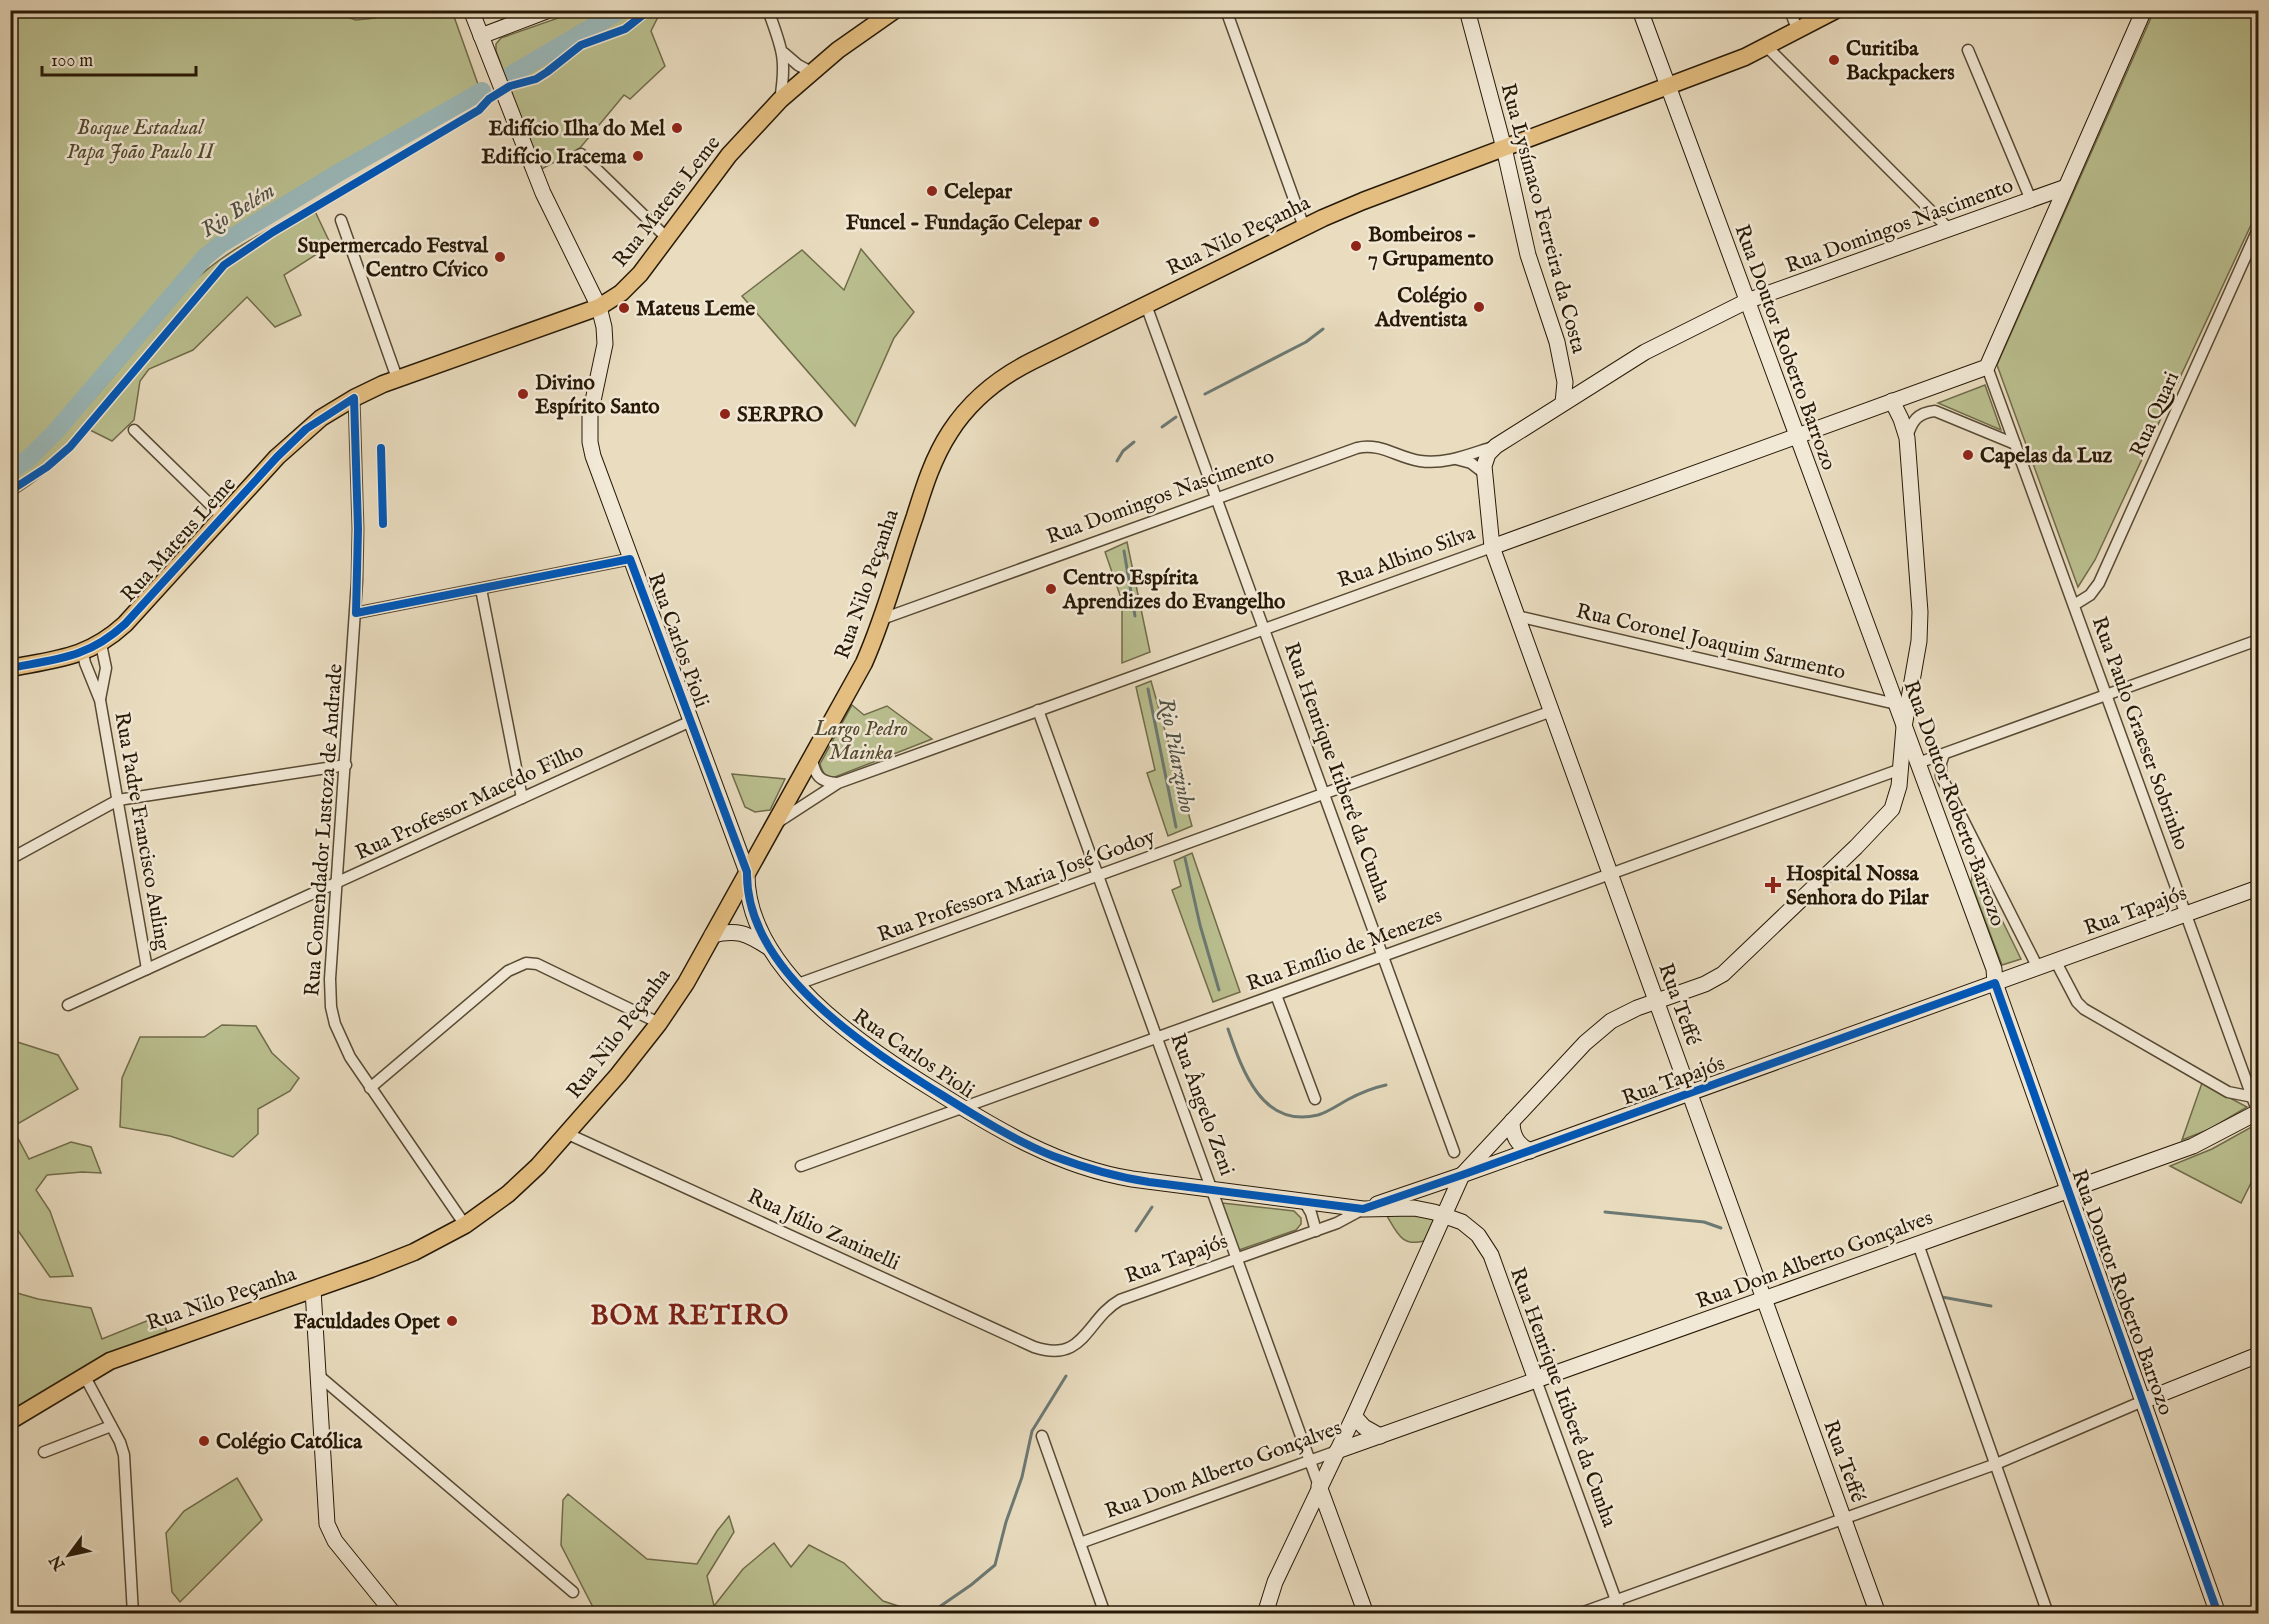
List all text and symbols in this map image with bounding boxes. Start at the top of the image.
place label: Curitiba Backpackers [1846,36,1955,87]
scale bar [42,39,196,77]
text: 100 m [51,50,93,73]
marker: Curitiba Backpackers [1827,53,1841,67]
street label: Rua Lysímaco Ferreira da Costa [1494,81,1592,357]
park label: Bosque Estadual Papa João Paulo II [66,115,215,166]
place label: Edifício Ilha do Mel [488,116,666,143]
marker: Edifício Ilha do Mel [670,121,684,135]
street label: Rua Mateus Leme [607,130,727,273]
place label: Edifício Iracema [481,144,627,171]
marker: Edifício Iracema [631,149,645,163]
street label: Rua Domingos Nascimento [1782,173,2017,280]
water label: Rio Belém [196,177,280,244]
place label: Celepar [944,179,1012,206]
marker: Celepar [925,184,939,198]
street label: Rua Nilo Peçanha [1162,189,1316,283]
place label: Funcel - Fundação Celepar [846,210,1082,237]
marker: Funcel - Fundação Celepar [1087,215,1101,229]
street label: Rua Doutor Roberto Barrozo [1727,221,1842,474]
place label: Bombeiros - 7 Grupamento [1368,222,1494,273]
place label: Supermercado Festval Centro Cívico [297,233,489,284]
marker: Bombeiros - 7 Grupamento [1349,239,1363,253]
marker: Supermercado Festval Centro Cívico [493,250,507,264]
place label: Colégio Adventista [1374,283,1468,334]
place label: Mateus Leme [636,296,755,323]
marker: Colégio Adventista [1472,300,1486,314]
marker: Mateus Leme [617,301,631,315]
street label: Rua Quari [2125,368,2186,462]
place label: Divino Espírito Santo [535,370,660,421]
marker: Divino Espírito Santo [516,387,530,401]
place label: SERPRO [737,402,823,429]
marker: SERPRO [718,407,732,421]
place label: Capelas da Luz [1980,443,2113,470]
street label: Rua Domingos Nascimento [1043,444,1278,551]
marker: Capelas da Luz [1961,448,1975,462]
street label: Rua Mateus Leme [116,471,243,608]
street label: Rua Nilo Peçanha [829,505,906,663]
street label: Rua Albino Silva [1334,520,1480,595]
place label: Centro Espírita Aprendizes do Evangelho [1062,565,1286,616]
street label: Rua Carlos Pioli [641,569,714,712]
marker: Centro Espírita Aprendizes do Evangelho [1044,582,1058,596]
street label: Rua Coronel Joaquim Sarmento [1573,598,1848,687]
street label: Rua Paulo Graeser Sobrinho [2085,613,2194,854]
street label: Rua Henrique Itiberê da Cunha [1277,639,1397,907]
street label: Rua Comendador Lustoza de Andrade [299,663,350,997]
street label: Rua Doutor Roberto Barrozo [1896,677,2011,930]
water label: Rio Pilarzinho [1151,695,1201,815]
street label: Rua Padre Francisco Auling [107,710,176,953]
park label: Largo Pedro Mainka [813,716,908,767]
street label: Rua Professor Macedo Filho [351,738,588,867]
street label: Rua Professora Maria José Godoy [874,823,1160,949]
place label: Hospital Nossa Senhora do Pilar [1786,861,1929,912]
marker: Hospital Nossa Senhora do Pilar [1764,876,1782,894]
street label: Rua Tapajós [2080,880,2191,942]
street label: Rua Emílio de Menezes [1243,902,1446,998]
street label: Rua Teffé [1651,960,1706,1050]
street label: Rua Nilo Peçanha [561,963,678,1105]
street label: Rua Carlos Pioli [847,1004,979,1105]
street label: Rua Ângelo Zeni [1163,1029,1241,1179]
street label: Rua Tapajós [1618,1050,1729,1112]
street label: Rua Doutor Roberto Barrozo [2064,1166,2179,1419]
street label: Rua Júlio Zaninelli [743,1183,904,1277]
street label: Rua Dom Alberto Gonçalves [1692,1205,1937,1316]
street label: Rua Tapajós [1121,1228,1232,1290]
street label: Rua Nilo Peçanha [143,1261,301,1338]
street label: Rua Henrique Itiberê da Cunha [1503,1264,1623,1532]
district label: BOM RETIRO [590,1300,790,1334]
place label: Faculdades Opet [294,1309,441,1336]
marker: Faculdades Opet [445,1314,459,1328]
street label: Rua Dom Alberto Gonçalves [1101,1415,1346,1526]
street label: Rua Teffé [1816,1417,1871,1507]
place label: Colégio Católica [216,1429,363,1456]
marker: Colégio Católica [197,1434,211,1448]
north arrow [39,1525,99,1585]
text: N [46,1551,71,1574]

